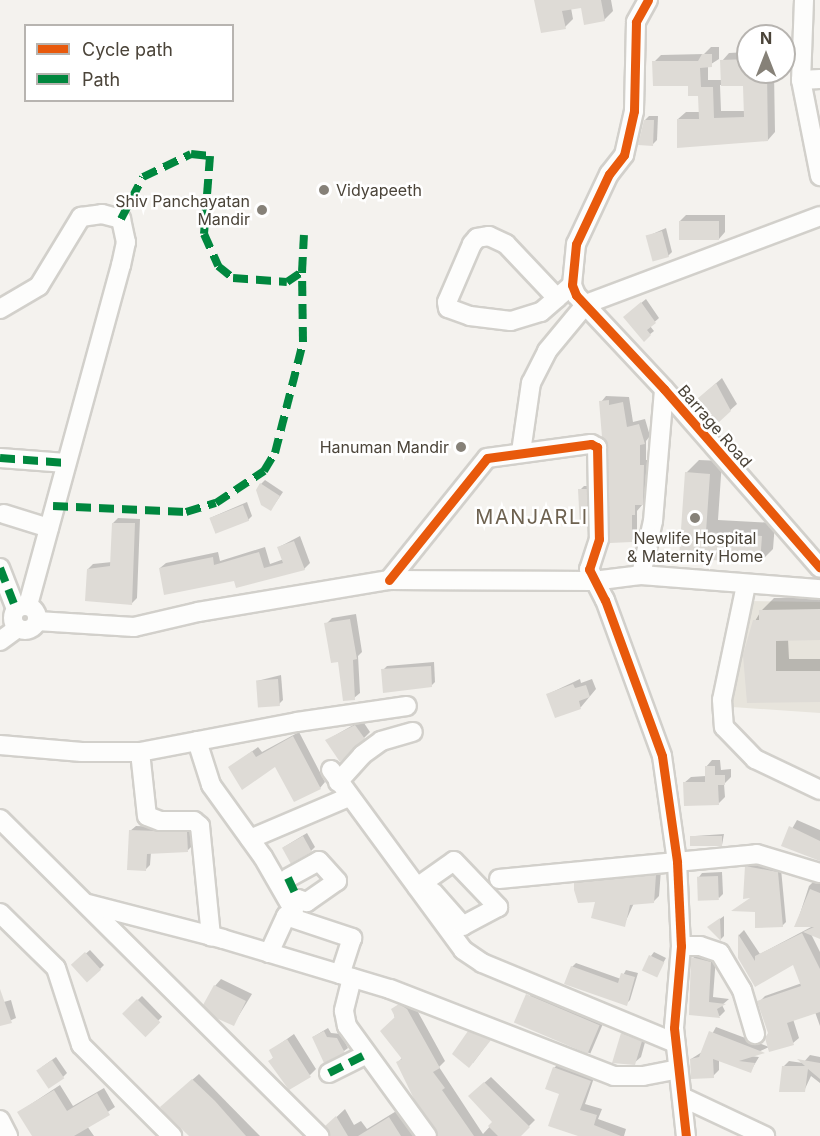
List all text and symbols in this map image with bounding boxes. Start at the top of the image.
legend [24,24,234,102]
north arrow [736,24,796,84]
text: N [760,28,772,48]
text: Cycle path [82,39,173,60]
text: Path [82,69,120,90]
place label: Vidyapeeth [336,180,422,200]
marker: Vidyapeeth [317,183,331,197]
place label: Shiv Panchayatan Mandir [115,191,250,229]
marker: Shiv Panchayatan Mandir [255,203,269,217]
street label: Barrage Road [674,381,756,471]
place label: Hanuman Mandir [320,437,449,457]
marker: Hanuman Mandir [454,440,468,454]
district label: MANJARLI [475,505,589,529]
marker: Newlife Hospital & Maternity Home [686,509,704,527]
place label: Newlife Hospital & Maternity Home [627,528,763,566]

